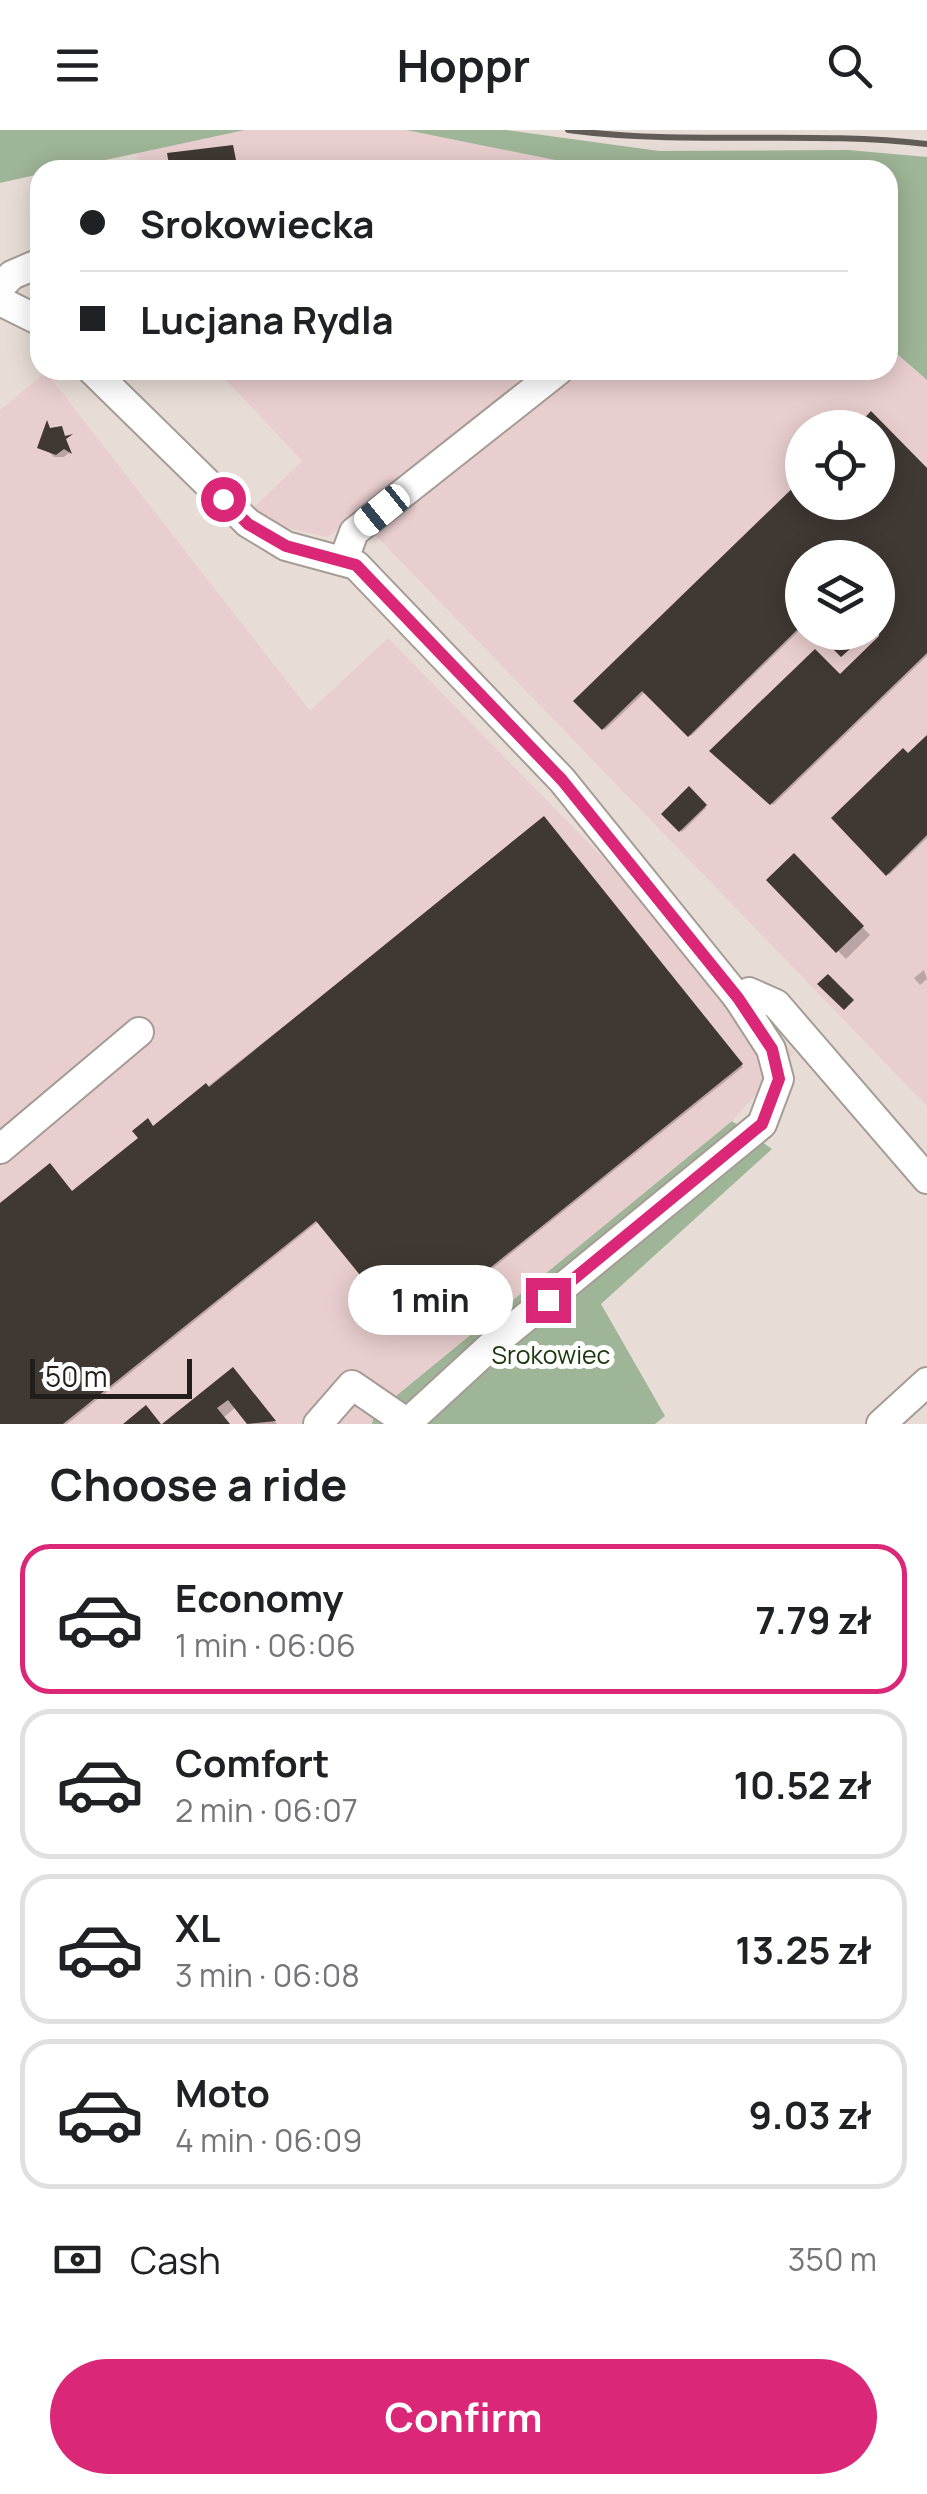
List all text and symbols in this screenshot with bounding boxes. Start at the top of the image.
text: Hoppr [397,34,530,96]
icon: menu [50,38,105,93]
icon: search [822,38,877,93]
text: Srokowiecka [140,197,374,249]
text: Lucjana Rydla [140,293,394,345]
map controls [785,410,895,650]
button: locate [785,410,895,520]
route start [201,477,246,522]
car [349,479,415,541]
button: layers [785,540,895,650]
callout: 1 min [348,1265,513,1335]
text: 1 min [391,1278,470,1322]
route end [526,1278,571,1323]
park label: Srokowiec [492,1337,611,1372]
scale bar [30,1354,192,1398]
text: 50 m [45,1357,108,1395]
text: Choose a ride [50,1453,347,1515]
text: Economy [175,1571,344,1623]
icon: car [55,1574,145,1664]
text: 7.79 zł [755,1593,872,1645]
text: 1 min · 06:06 [175,1623,356,1667]
text: Comfort [175,1736,329,1788]
icon: car [55,1739,145,1829]
text: 10.52 zł [733,1758,872,1810]
text: 2 min · 06:07 [175,1788,358,1832]
text: XL [175,1901,220,1953]
icon: car [55,1904,145,1994]
text: 13.25 zł [735,1923,872,1975]
text: 3 min · 06:08 [175,1953,360,1997]
text: Moto [175,2066,270,2118]
icon: car [55,2069,145,2159]
text: 9.03 zł [748,2088,872,2140]
text: 4 min · 06:09 [175,2118,362,2162]
icon: cash [50,2232,105,2287]
text: Cash [130,2233,221,2285]
text: 350 m [788,2237,877,2281]
button: Confirm [50,2359,877,2474]

